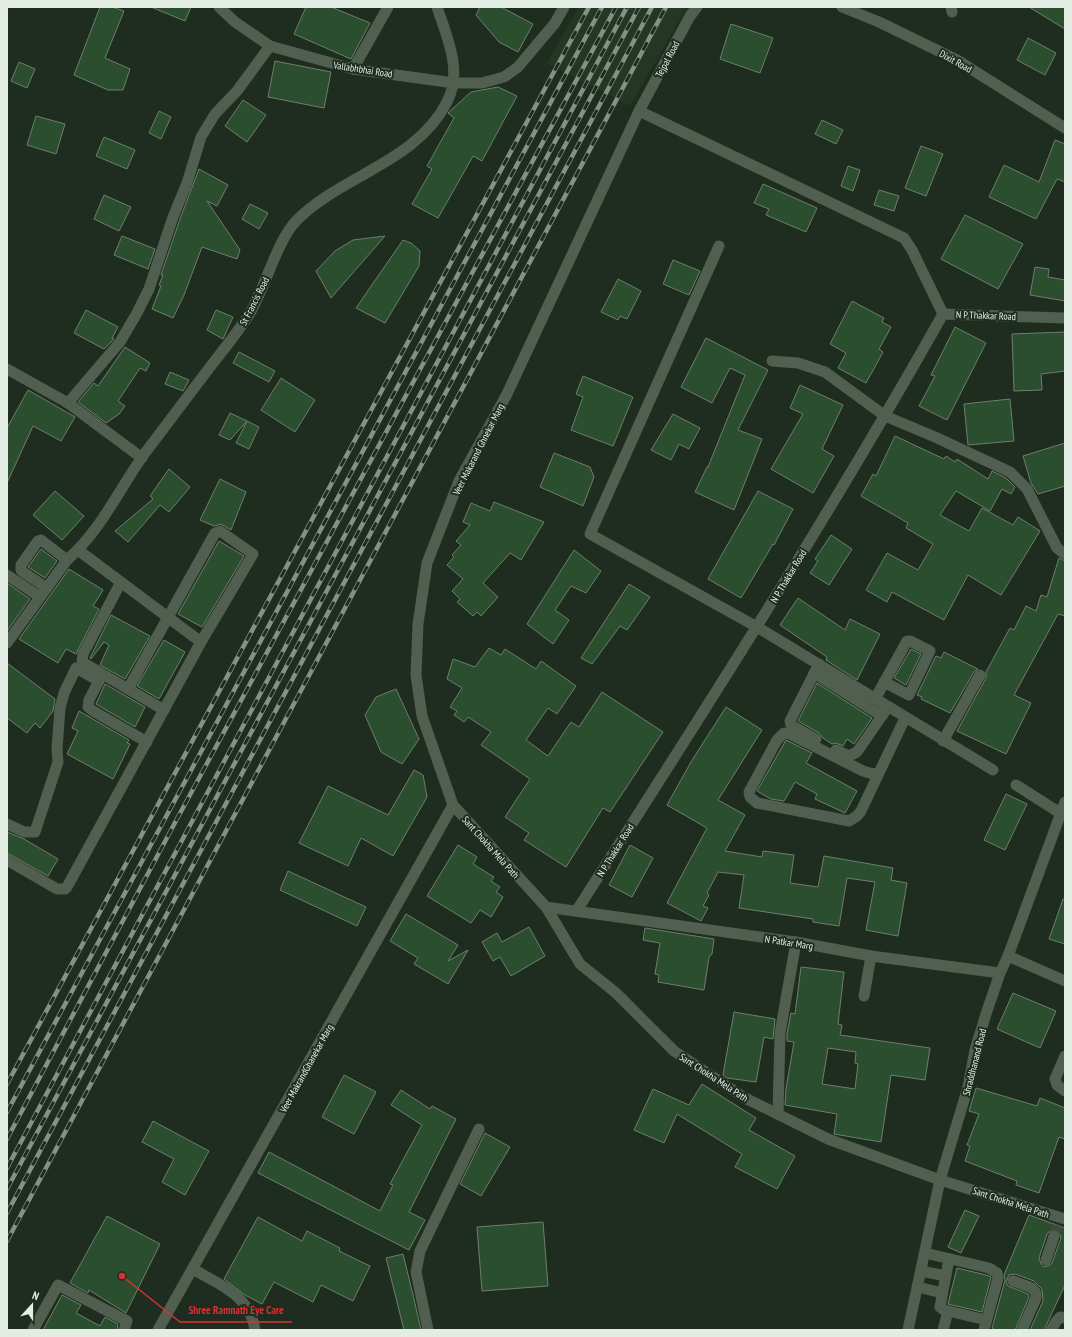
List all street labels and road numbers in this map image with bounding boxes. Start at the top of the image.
street label: Tejpal Road [652,39,682,80]
street label: Dixit Road [937,47,974,76]
street label: Vallabhbhai Road [331,58,393,81]
street label: St Francis Road [237,275,272,328]
street label: N P Thakkar Road [956,308,1016,323]
street label: Veer Makarand Ghnekar Marg [449,401,507,498]
street label: N P Thakkar Road [767,547,809,605]
street label: Sant Chokha Mela Path [459,813,522,881]
street label: N P Thakkar Road [594,821,637,879]
street label: N Patkar Marg [764,932,814,953]
street label: Veer MakrandGhanekar Marg [276,1022,336,1116]
street label: Shraddhanand Road [960,1027,989,1097]
street label: Sant Chokha Mela Path [677,1050,751,1105]
street label: Sant Chokha Mela Path [971,1184,1051,1221]

